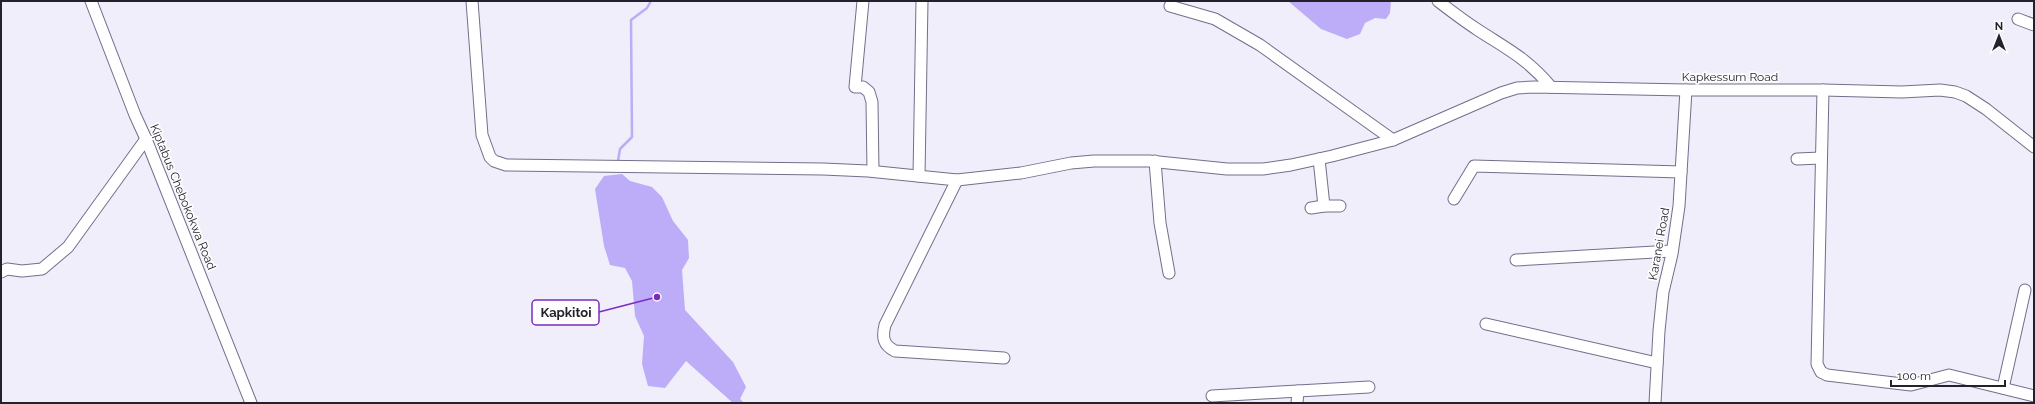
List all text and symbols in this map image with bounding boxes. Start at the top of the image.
north arrow [1979,16,2019,56]
text: N [1995,20,2003,33]
street label: Kapkessum Road [1682,70,1778,84]
street label: Kiptabus Chebokokwa Road [147,122,219,272]
street label: Karanei Road [1646,207,1672,281]
callout: Kapkitoi [532,300,599,325]
text: Kapkitoi [540,305,592,320]
scale bar [1891,362,2005,388]
text: 100 m [1897,369,1931,383]

